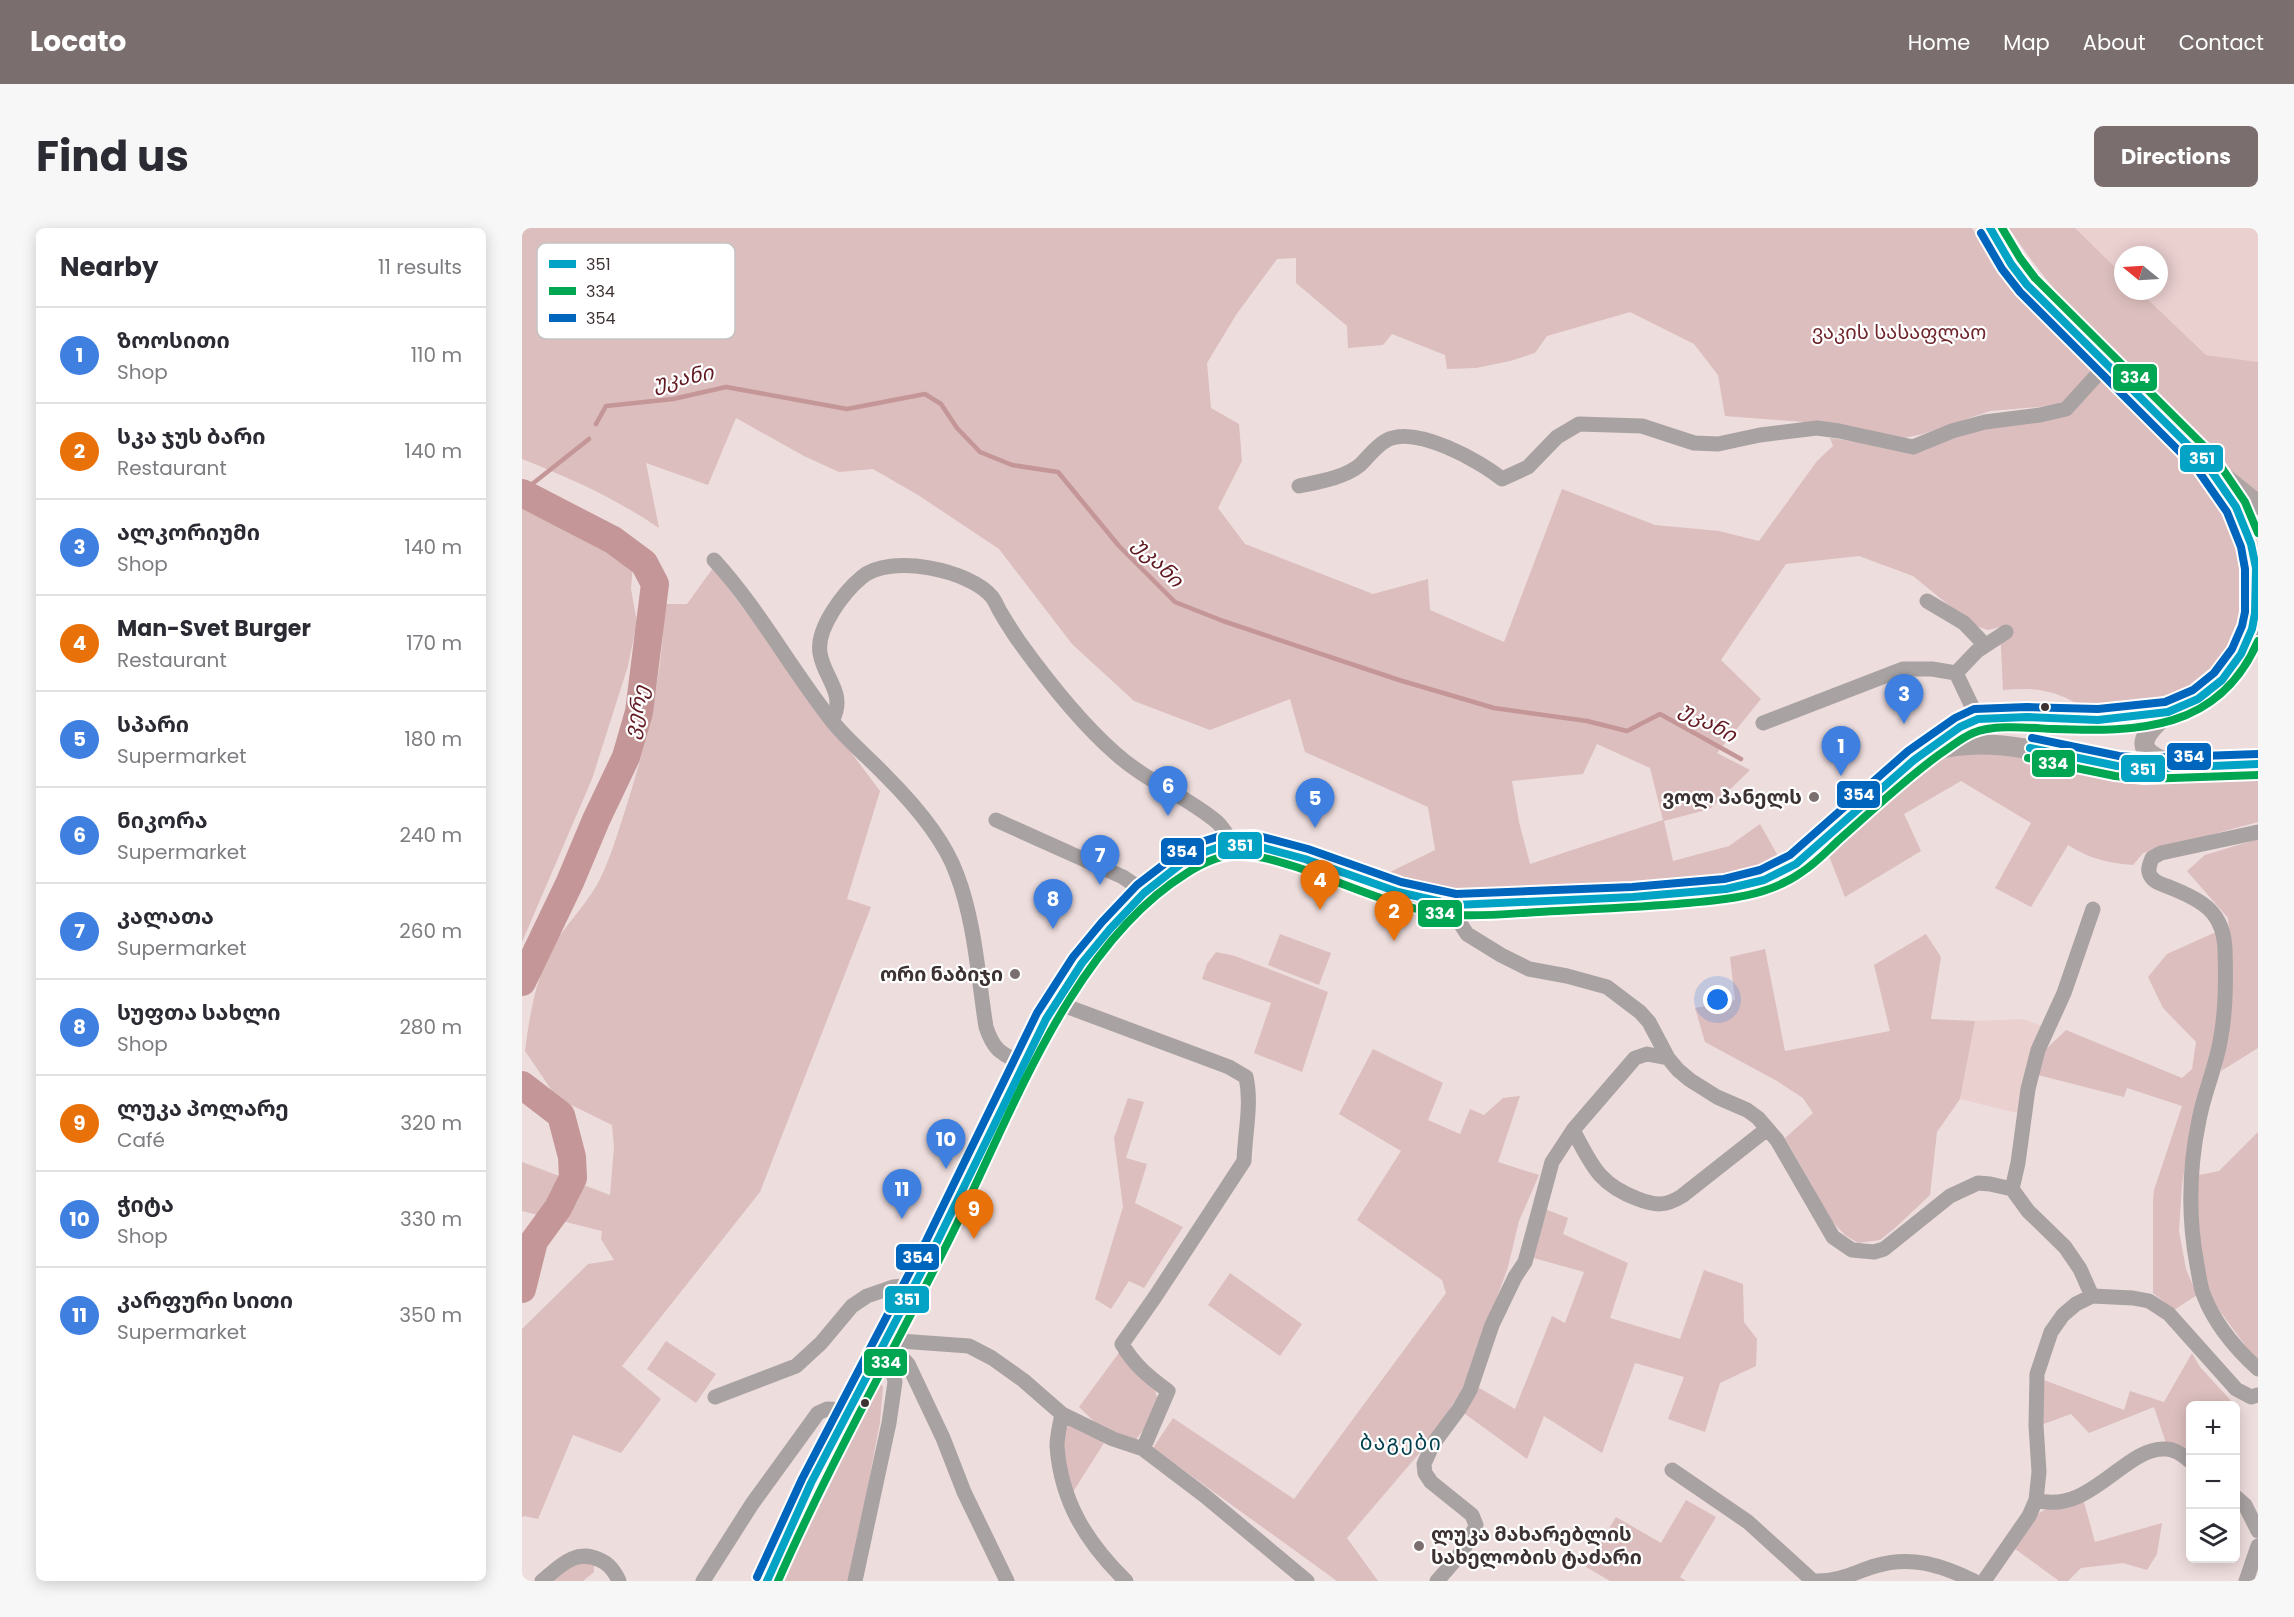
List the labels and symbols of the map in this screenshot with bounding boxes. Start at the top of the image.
legend [537,243,735,339]
north arrow [2114,246,2168,300]
text: 351 [586,253,611,276]
text: 334 [586,280,615,303]
text: 354 [586,307,616,330]
park label: ვაკის სასაფლაო [1812,318,1986,346]
water label: უკანი [650,357,716,398]
line badge: 334 [2112,363,2158,392]
text: 334 [2120,366,2150,389]
line badge: 351 [2179,444,2224,473]
text: 351 [2189,447,2215,470]
water label: უკანი [1127,530,1191,594]
pin: 3 [1884,674,1924,724]
water label: ვერე [616,682,655,741]
water label: უკანი [1675,694,1743,749]
unlabelled marker [2039,701,2051,713]
pin: 1 [1822,726,1860,776]
line badge: 354 [2166,742,2212,771]
text: 354 [2174,745,2205,768]
line badge: 334 [2031,749,2076,778]
text: 334 [2038,752,2068,775]
line badge: 351 [2120,754,2166,783]
text: 351 [2130,758,2156,781]
pin: 6 [1148,766,1188,816]
pin: 5 [1296,778,1334,828]
line badge: 354 [1836,780,1881,809]
place label: ვოლ პანელს [1662,783,1802,811]
text: 354 [1844,783,1875,806]
marker: ვოლ პანელს [1807,790,1821,804]
line badge: 351 [1217,831,1263,860]
text: 351 [1227,834,1253,857]
pin: 7 [1080,836,1120,885]
line badge: 354 [1160,837,1205,866]
text: 354 [1167,840,1198,863]
pin: 4 [1300,860,1340,910]
pin: 8 [1034,880,1072,929]
pin: 2 [1374,892,1414,941]
line badge: 334 [1417,899,1463,928]
text: 334 [1425,902,1455,925]
place label: ორი ნაბიჯი [880,960,1003,988]
marker: ორი ნაბიჯი [1008,967,1022,981]
your location [1703,985,1732,1014]
pin: 10 [926,1120,966,1169]
pin: 11 [882,1170,922,1219]
pin: 9 [954,1190,994,1239]
line badge: 354 [895,1243,940,1271]
text: 354 [903,1246,934,1269]
line badge: 351 [884,1285,930,1314]
text: 351 [894,1288,920,1311]
line badge: 334 [863,1348,908,1377]
text: 334 [871,1351,901,1374]
unlabelled marker [859,1397,871,1409]
district label: ბაგები [1360,1428,1442,1457]
place label: ლუკა მახარებლის სახელობის ტაძარი [1431,1520,1642,1571]
marker: ლუკა მახარებლის სახელობის ტაძარი [1412,1539,1426,1553]

